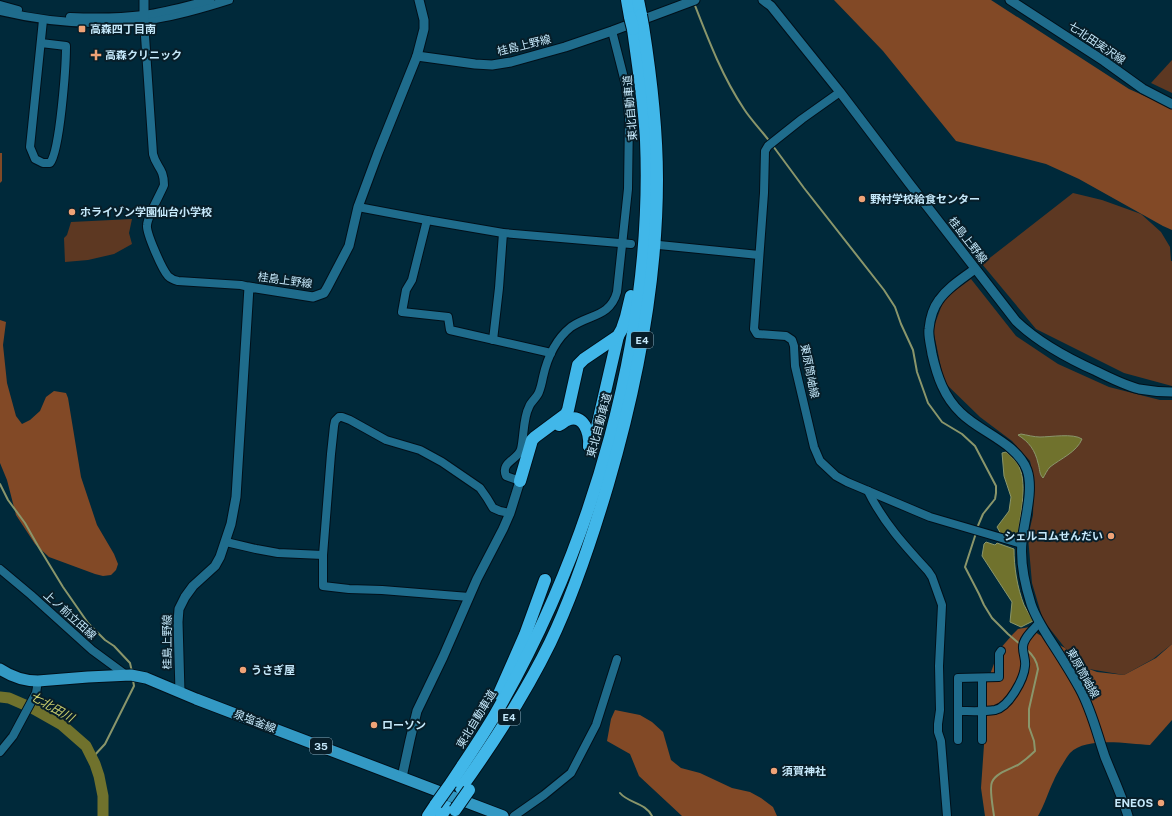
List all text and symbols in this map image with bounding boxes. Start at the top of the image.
street label: 七北田実沢線 [1066,20,1128,66]
place label: 高森四丁目南 [90,23,156,35]
marker: 高森四丁目南 [77,24,87,34]
street label: 桂島上野線 [496,33,552,57]
marker: 高森クリニック [90,49,102,61]
place label: 高森クリニック [105,49,182,61]
street label: 東北自動車道 [621,75,639,141]
place label: 野村学校給食センター [870,193,980,205]
marker: 野村学校給食センター [857,194,867,204]
place label: ホライゾン学園仙台小学校 [80,206,212,218]
marker: ホライゾン学園仙台小学校 [67,207,77,217]
street label: 桂島上野線 [946,215,990,265]
street label: 桂島上野線 [257,270,313,290]
road number: E4 [631,332,653,348]
street label: 東原筒岫線 [799,343,821,399]
street label: 東北自動車道 [585,392,613,458]
place label: シェルコムせんだい [1004,530,1103,542]
marker: シェルコムせんだい [1106,531,1116,541]
street label: 上ノ前立田線 [41,588,99,642]
street label: 桂島上野線 [161,615,173,670]
street label: 東原筒岫線 [1064,646,1102,700]
place label: うさぎ屋 [251,664,295,676]
marker: うさぎ屋 [238,665,248,675]
street label: 東北自動車道 [454,688,498,750]
water label: 七北田川 [28,689,78,726]
street label: 泉塩釜線 [232,708,278,734]
road number: E4 [498,709,520,725]
place label: ローソン [382,719,426,731]
marker: ローソン [369,720,379,730]
road number: 35 [310,738,332,754]
place label: 須賀神社 [782,765,826,777]
marker: 須賀神社 [769,766,779,776]
place label: ENEOS [1114,797,1153,809]
marker: ENEOS [1156,798,1166,808]

